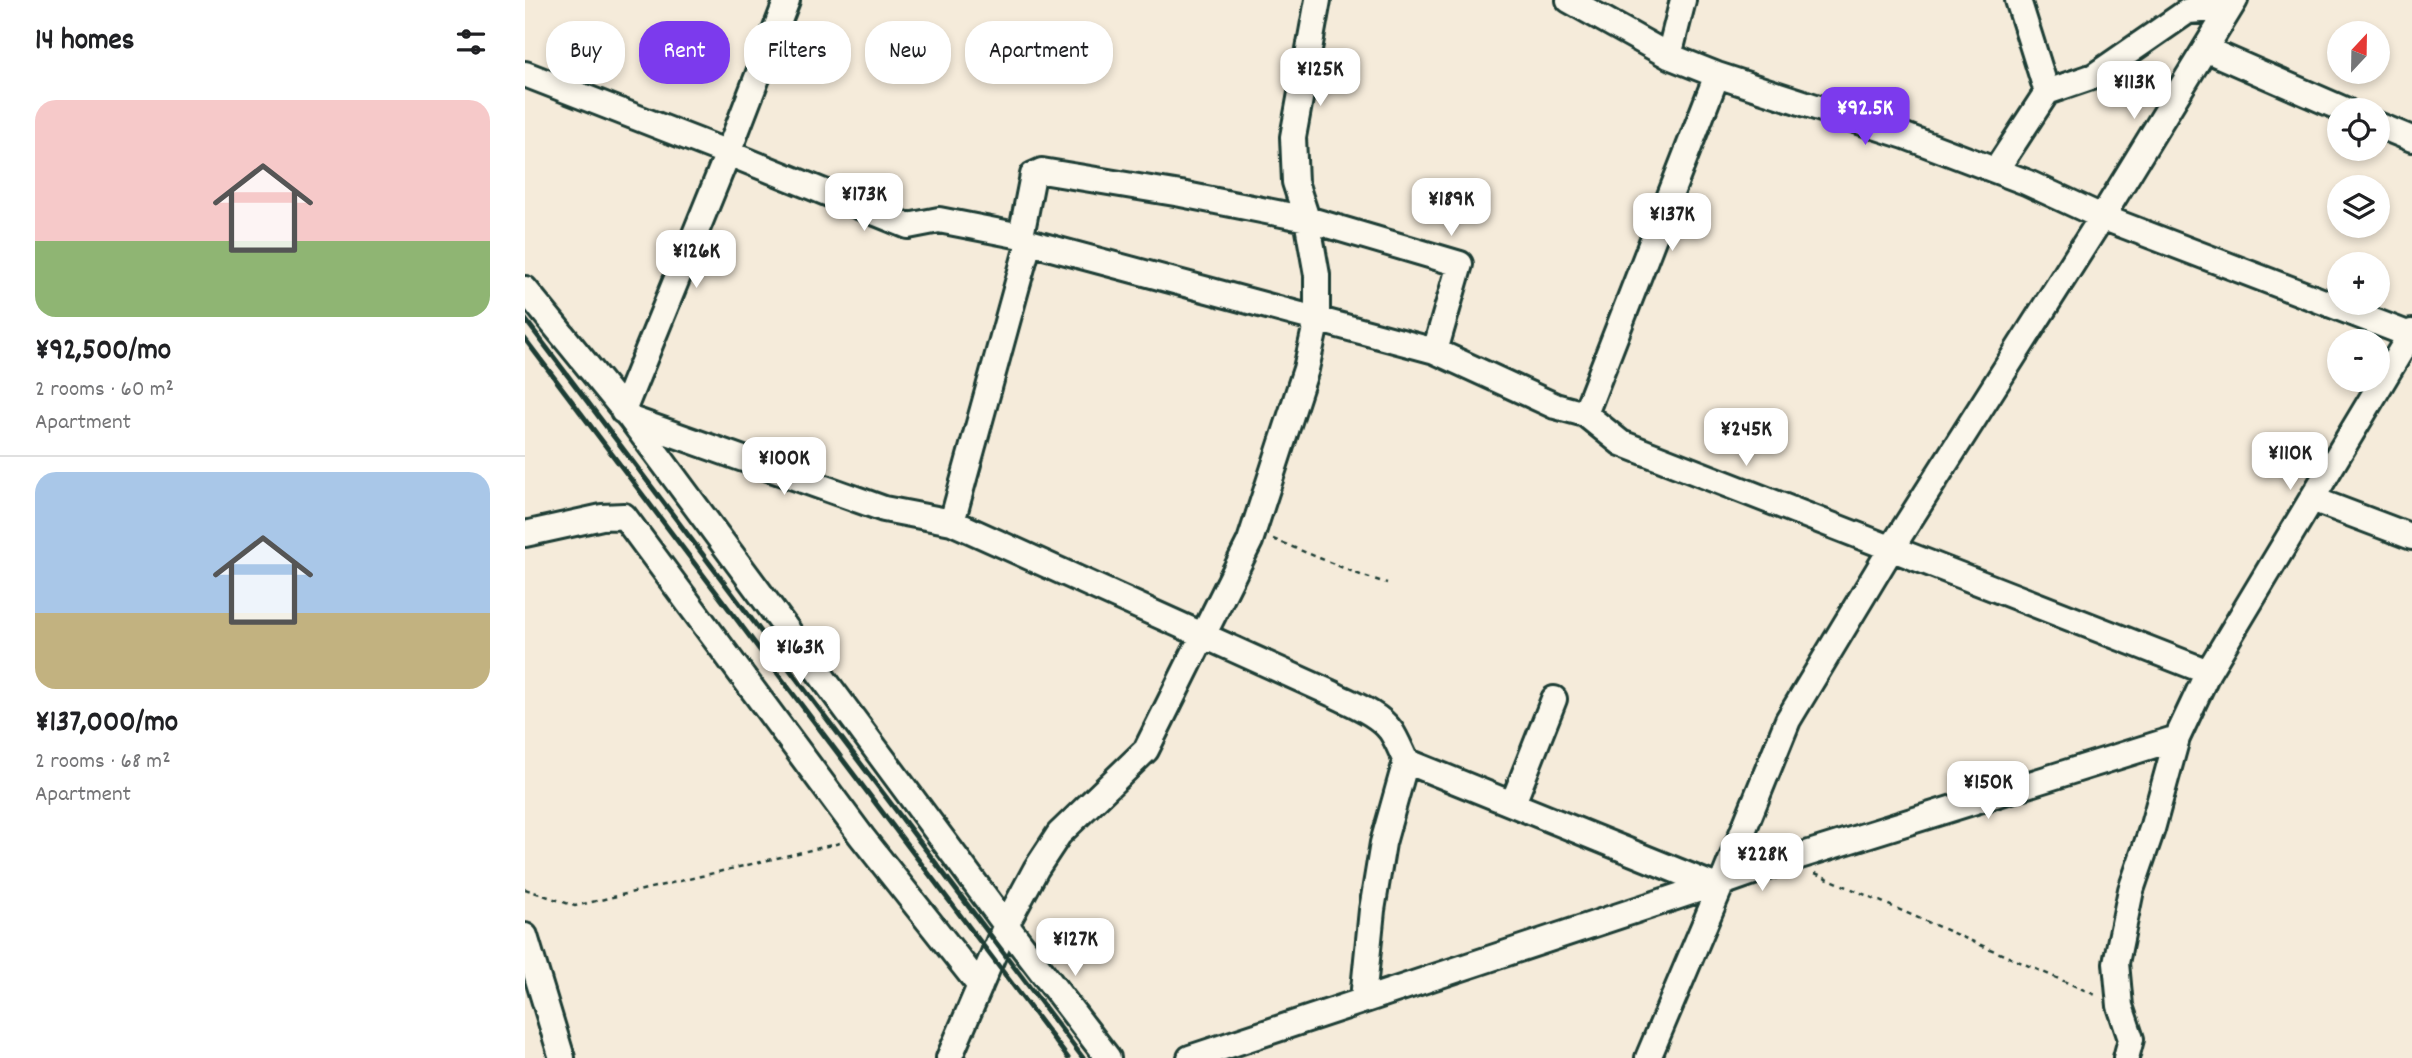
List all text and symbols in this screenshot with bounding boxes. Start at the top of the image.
text: 14 homes [35,21,134,64]
chip: Buy [546,21,625,84]
chip: Rent [639,21,730,84]
chip: Filters [744,21,851,84]
chip: New [865,21,951,84]
chip: Apartment [965,21,1113,84]
north arrow [2327,21,2391,84]
map controls [2327,21,2390,392]
icon: filters [452,23,490,61]
pin: ¥125K [1271,48,1369,108]
text: ¥125K [1296,54,1344,87]
pin: ¥113K [2085,61,2183,121]
text: ¥113K [2113,67,2155,100]
pin: ¥92.5K [1808,88,1922,147]
text: ¥92.5K [1837,93,1893,126]
button: locate [2327,98,2390,161]
icon: home [200,145,326,271]
pin: ¥173K [815,174,913,233]
button: layers [2327,175,2390,238]
pin: ¥189K [1402,178,1500,238]
text: ¥173K [841,179,887,212]
text: ¥189K [1428,184,1474,217]
pin: ¥137K [1623,194,1721,253]
text: ¥137K [1649,199,1695,232]
pin: ¥126K [647,230,745,290]
text: ¥126K [672,236,720,269]
button: + [2327,252,2390,315]
button: − [2327,329,2390,392]
text: ¥92,500/mo [35,331,171,374]
text: 2 rooms · 60 m² [35,374,174,407]
text: Apartment [35,407,131,440]
pin: ¥245K [1697,408,1795,468]
text: ¥245K [1720,414,1772,447]
pin: ¥110K [2241,433,2339,492]
pin: ¥100K [735,438,833,497]
text: ¥110K [2268,438,2312,471]
text: ¥100K [758,443,810,476]
icon: home [200,517,326,643]
pin: ¥163K [751,626,849,686]
text: ¥163K [776,632,824,665]
text: ¥137,000/mo [35,703,178,746]
text: 2 rooms · 68 m² [35,746,171,779]
pin: ¥150K [1939,762,2037,821]
text: ¥150K [1963,767,2013,800]
text: Apartment [35,779,131,812]
pin: ¥228K [1713,834,1811,893]
text: ¥228K [1736,839,1788,872]
pin: ¥127K [1026,918,1124,978]
text: ¥127K [1052,924,1098,957]

